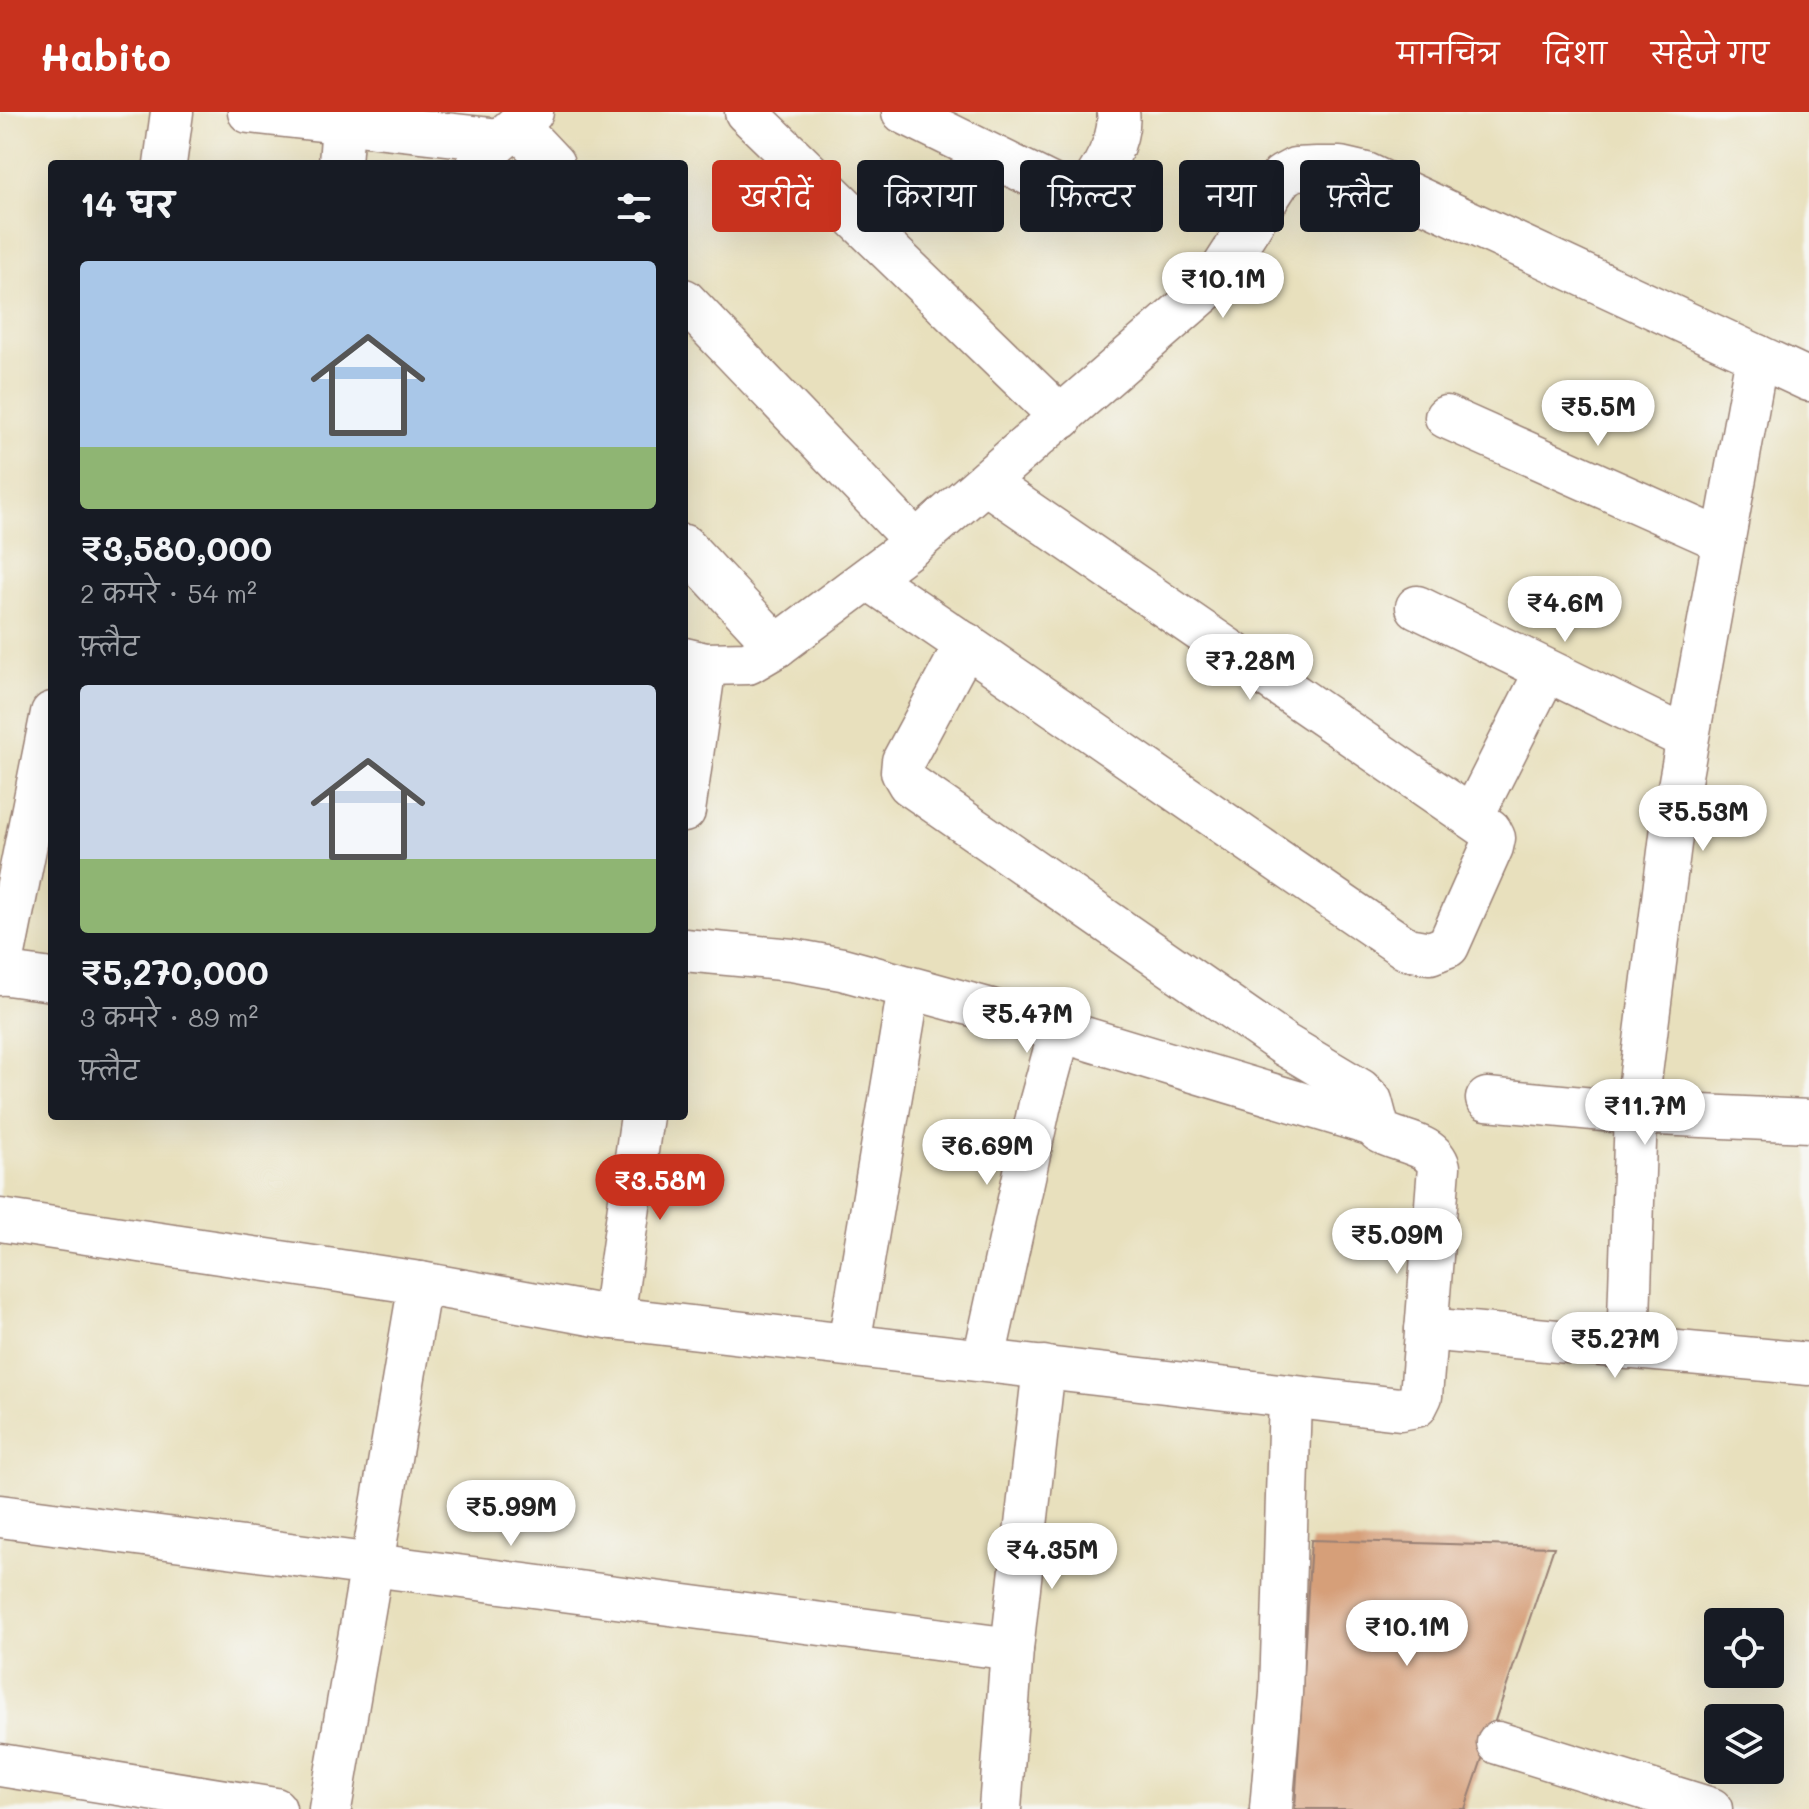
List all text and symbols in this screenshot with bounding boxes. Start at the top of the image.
text: Habito [40,31,171,81]
text: मानचित्र [1397,35,1499,71]
text: दिशा [1543,35,1607,71]
text: सहेजे गए [1651,35,1769,71]
chip: खरीदें [712,160,841,232]
chip: किराया [857,160,1004,232]
chip: फ़िल्टर [1020,160,1163,232]
chip: नया [1179,160,1284,232]
chip: फ़्लैट [1300,160,1420,232]
text: 14 घर [80,181,174,226]
icon: filters [612,186,656,230]
pin: ₹10.1M [1158,252,1288,320]
text: ₹10.1M [1180,261,1266,295]
icon: home [296,313,440,457]
pin: ₹5.5M [1542,380,1654,448]
text: ₹5.5M [1560,389,1636,423]
text: ₹3,580,000 [80,525,272,570]
text: 2 कमरे · 54 m² [80,576,257,610]
pin: ₹4.6M [1509,576,1621,644]
text: ₹4.6M [1526,585,1604,619]
text: फ़्लैट [80,629,139,663]
pin: ₹7.28M [1185,634,1315,702]
text: ₹7.28M [1204,643,1296,677]
icon: home [296,737,440,881]
pin: ₹5.53M [1638,785,1768,853]
text: ₹5.53M [1657,794,1749,828]
text: ₹5,270,000 [80,949,269,994]
pin: ₹5.47M [962,987,1092,1055]
text: ₹5.47M [981,996,1073,1030]
text: 3 कमरे · 89 m² [80,1000,258,1034]
text: फ़्लैट [80,1053,139,1087]
pin: ₹11.7M [1580,1079,1710,1147]
text: ₹11.7M [1603,1088,1687,1122]
pin: ₹6.69M [922,1119,1052,1187]
text: ₹6.69M [940,1128,1034,1162]
pin: ₹3.58M [595,1154,725,1222]
text: ₹3.58M [613,1163,707,1197]
pin: ₹5.09M [1332,1208,1462,1276]
text: ₹5.09M [1350,1217,1444,1251]
pin: ₹5.27M [1550,1312,1680,1380]
text: ₹5.27M [1570,1321,1660,1355]
pin: ₹5.99M [446,1480,576,1548]
text: ₹5.99M [465,1489,557,1523]
pin: ₹4.35M [987,1523,1117,1591]
text: ₹4.35M [1005,1532,1099,1566]
pin: ₹10.1M [1342,1600,1472,1668]
map controls [1704,1608,1784,1784]
button: locate [1704,1608,1784,1688]
text: ₹10.1M [1364,1609,1450,1643]
button: layers [1704,1704,1784,1784]

